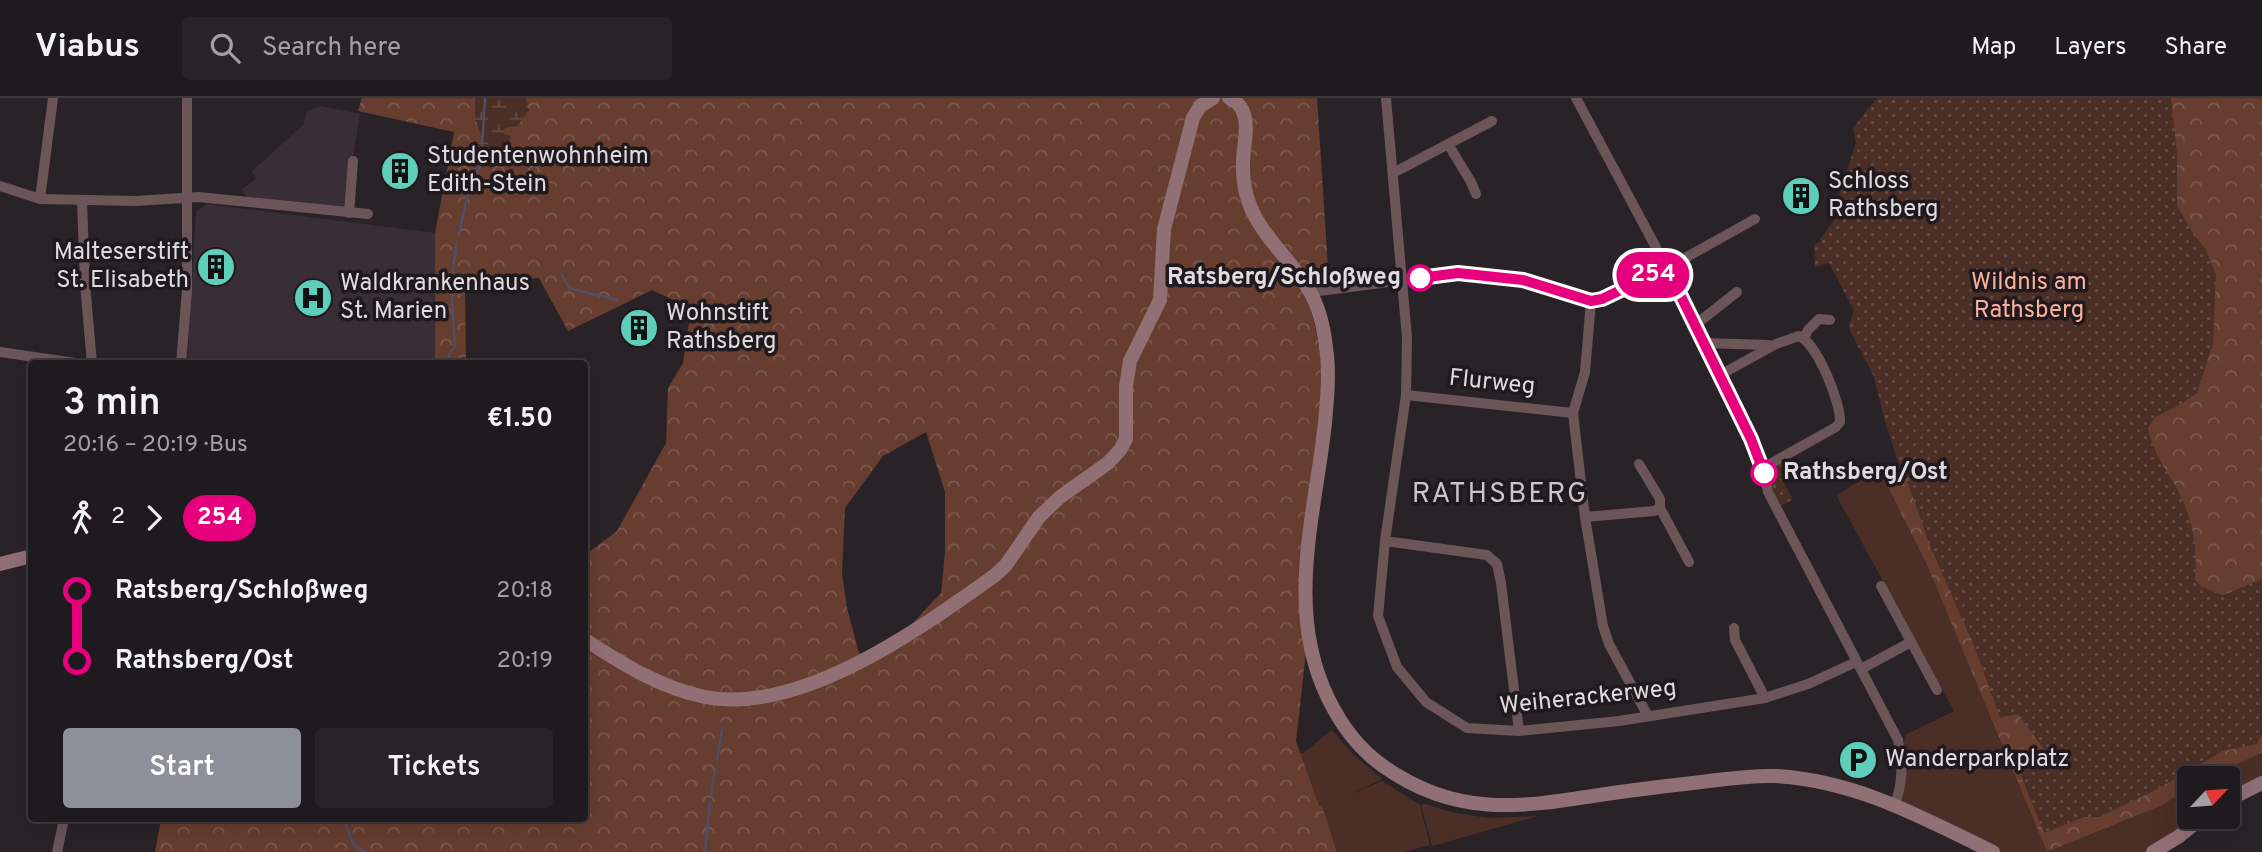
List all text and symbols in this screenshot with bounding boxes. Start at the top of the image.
search box [182,17,672,80]
text: Viabus [35,27,140,69]
icon: search [206,29,244,67]
text: Search here [262,32,401,65]
text: Map [1971,33,2016,63]
text: Layers [2054,33,2126,63]
text: Share [2164,33,2227,63]
place label: Studentenwohnheim Edith-Stein [427,142,649,200]
building icon: Studentenwohnheim Edith-Stein [379,150,421,192]
place label: Schloss Rathsberg [1828,167,1939,225]
building icon: Schloss Rathsberg [1780,175,1822,217]
place label: Malteserstift St. Elisabeth [54,238,189,296]
building icon: Malteserstift St. Elisabeth [195,246,237,288]
line badge: 254 [1613,252,1693,298]
text: 254 [1630,260,1676,290]
place label: Ratsberg/Schloßweg [1167,263,1401,293]
marker: Ratsberg/Schloßweg [1407,265,1433,291]
park label: Wildnis am Rathsberg [1971,268,2087,326]
place label: Waldkrankenhaus St. Marien [340,269,530,327]
hospital icon: Waldkrankenhaus St. Marien [292,277,334,319]
place label: Wohnstift Rathsberg [666,299,777,357]
building icon: Wohnstift Rathsberg [618,307,660,349]
street label: Flurweg [1447,364,1537,402]
text: 3 min [63,380,161,429]
text: €1.50 [487,403,553,436]
text: 20:16 – 20:19 · Bus [63,431,248,460]
place label: Rathsberg/Ost [1783,458,1948,488]
marker: Rathsberg/Ost [1751,460,1777,486]
district label: RATHSBERG [1412,477,1588,513]
icon: walk [63,499,101,537]
icon: forward [135,499,173,537]
text: 2 [111,503,125,532]
text: 254 [197,503,242,533]
text: Ratsberg/Schloßweg [115,575,368,608]
text: 20:18 [496,577,553,606]
text: Rathsberg/Ost [115,645,293,678]
text: 20:19 [497,647,553,676]
street label: Weiherackerweg [1498,674,1678,722]
button: Start [63,728,301,808]
button: Tickets [315,728,553,808]
parking icon: Wanderparkplatz [1837,739,1879,781]
place label: Wanderparkplatz [1885,745,2069,775]
north arrow [2177,766,2240,830]
map controls [2177,766,2240,829]

